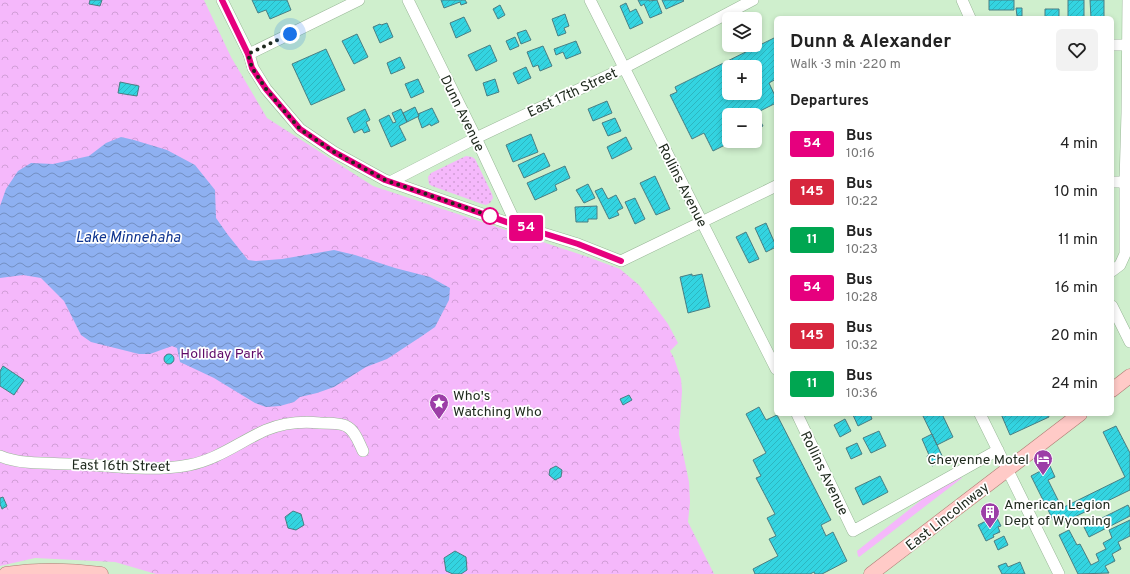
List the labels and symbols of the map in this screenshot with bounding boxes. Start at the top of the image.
your location [280,24,300,44]
street label: East 17th Street [525,65,620,122]
street label: Dunn Avenue [436,73,487,155]
street label: Rollins Avenue [653,141,710,230]
unlabelled marker [481,207,499,225]
line badge: 54 [508,215,544,241]
water label: Lake Minnehaha [75,229,181,248]
park label: Holliday Park [180,346,264,363]
place label: Who's Watching Who [453,388,542,421]
place icon: Who's Watching Who [428,392,450,420]
street label: Rollins Avenue [796,429,851,519]
hotel icon: Cheyenne Motel [1032,448,1054,476]
place label: Cheyenne Motel [927,452,1029,469]
street label: East 16th Street [71,457,171,476]
street label: East Lincolnway [903,479,993,555]
place label: American Legion Dept of Wyoming [1004,497,1111,530]
building icon: American Legion Dept of Wyoming [979,501,1001,529]

